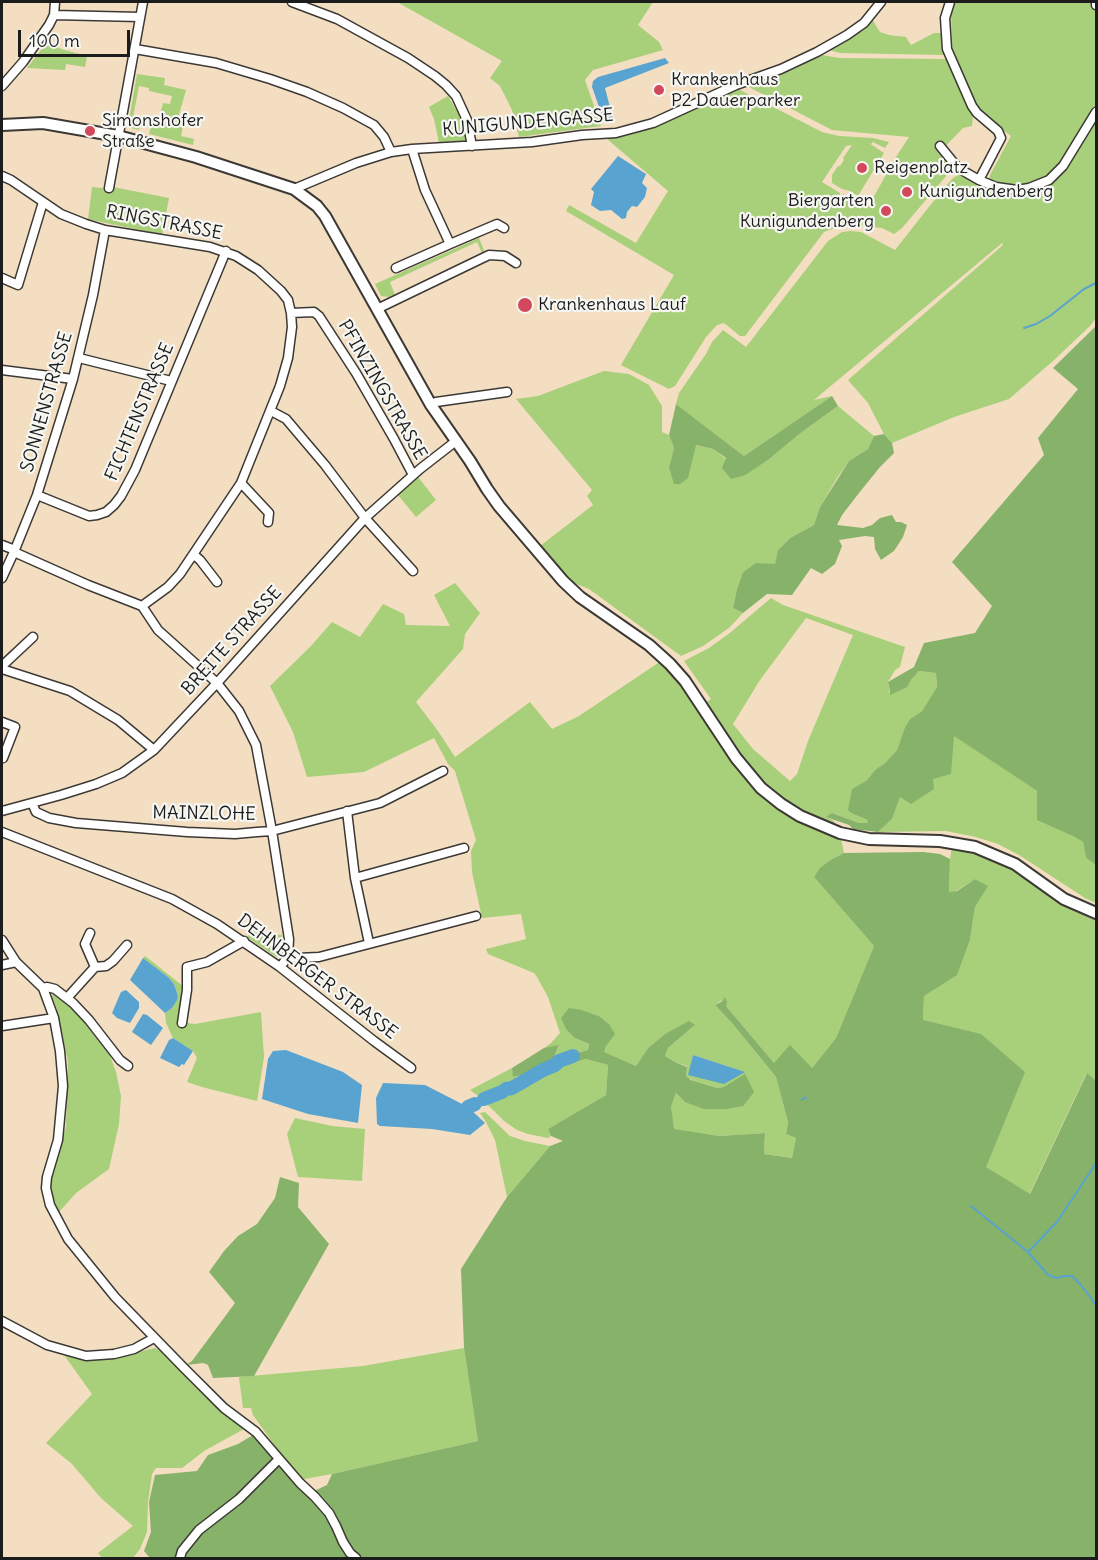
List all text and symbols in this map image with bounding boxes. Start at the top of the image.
scale bar [21,18,134,56]
text: 100 m [29,29,80,52]
place label: Krankenhaus P2 Dauerparker [671,69,800,112]
marker: Krankenhaus P2 Dauerparker [652,83,666,97]
street label: KUNIGUNDENGASSE [441,105,615,141]
place label: Simonshofer Straße [102,110,203,152]
marker: Simonshofer Straße [83,124,97,138]
place label: Reigenplatz [874,157,968,179]
marker: Reigenplatz [855,161,869,175]
place label: Kunigundenberg [919,181,1053,203]
marker: Kunigundenberg [900,185,914,199]
place label: Biergarten Kunigundenberg [740,190,874,232]
street label: RINGSTRASSE [104,201,224,245]
marker: Biergarten Kunigundenberg [879,204,893,218]
place label: Krankenhaus Lauf [538,294,686,316]
marker: Krankenhaus Lauf [516,296,534,314]
street label: PFINZINGSTRASSE [333,316,431,464]
street label: SONNENSTRASSE [17,329,77,475]
street label: FICHTENSTRASSE [101,340,179,484]
street label: BREITE STRASSE [177,582,287,700]
street label: MAINZLOHE [152,802,256,826]
street label: DEHNBERGER STRASSE [233,910,401,1044]

